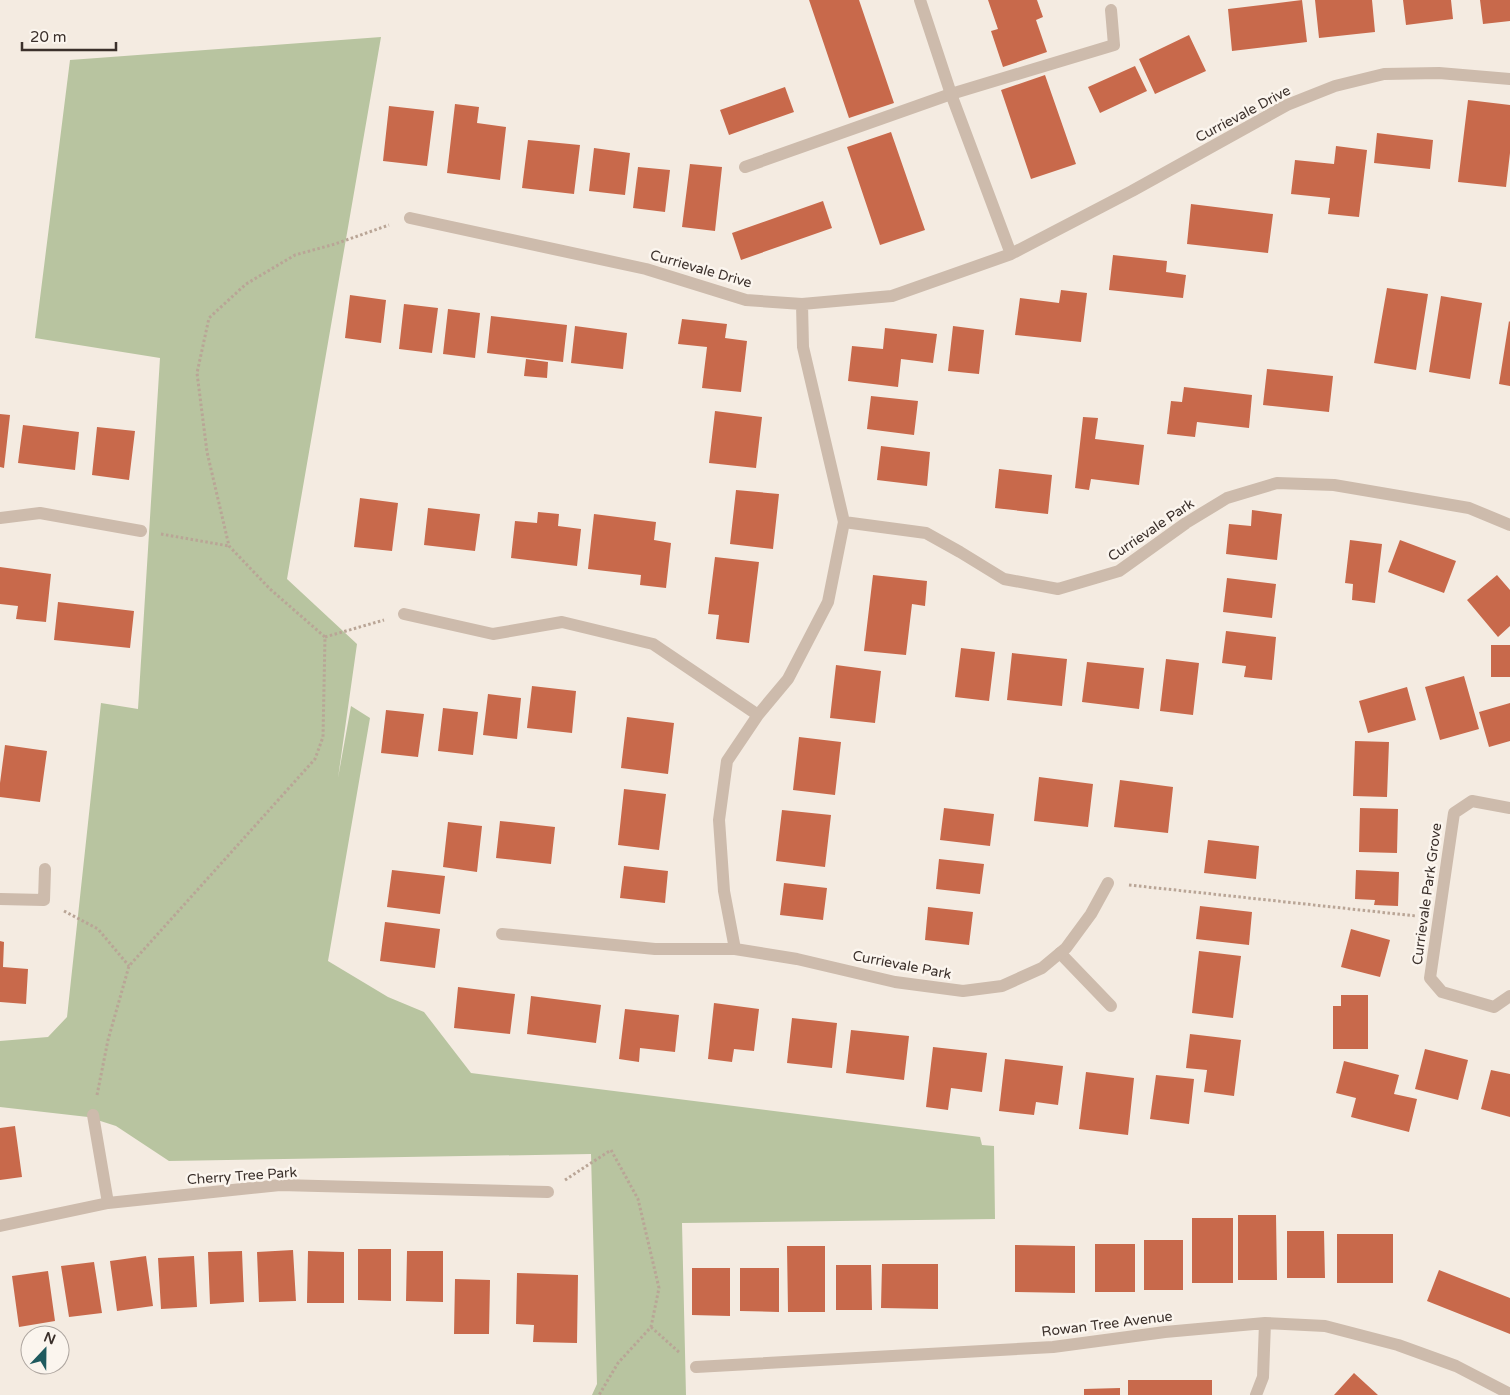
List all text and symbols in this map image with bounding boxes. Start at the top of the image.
scale bar [22,20,116,52]
text: 20 m [30,28,67,46]
street label: Currievale Drive [1193,82,1293,146]
street label: Currievale Drive [648,246,754,292]
street label: Currievale Park [1105,495,1198,565]
street label: Currievale Park Grove [1409,822,1445,966]
street label: Currievale Park [851,947,953,983]
street label: Cherry Tree Park [186,1164,298,1188]
street label: Rowan Tree Avenue [1041,1308,1174,1340]
north arrow [20,1325,70,1375]
text: N [41,1328,58,1348]

